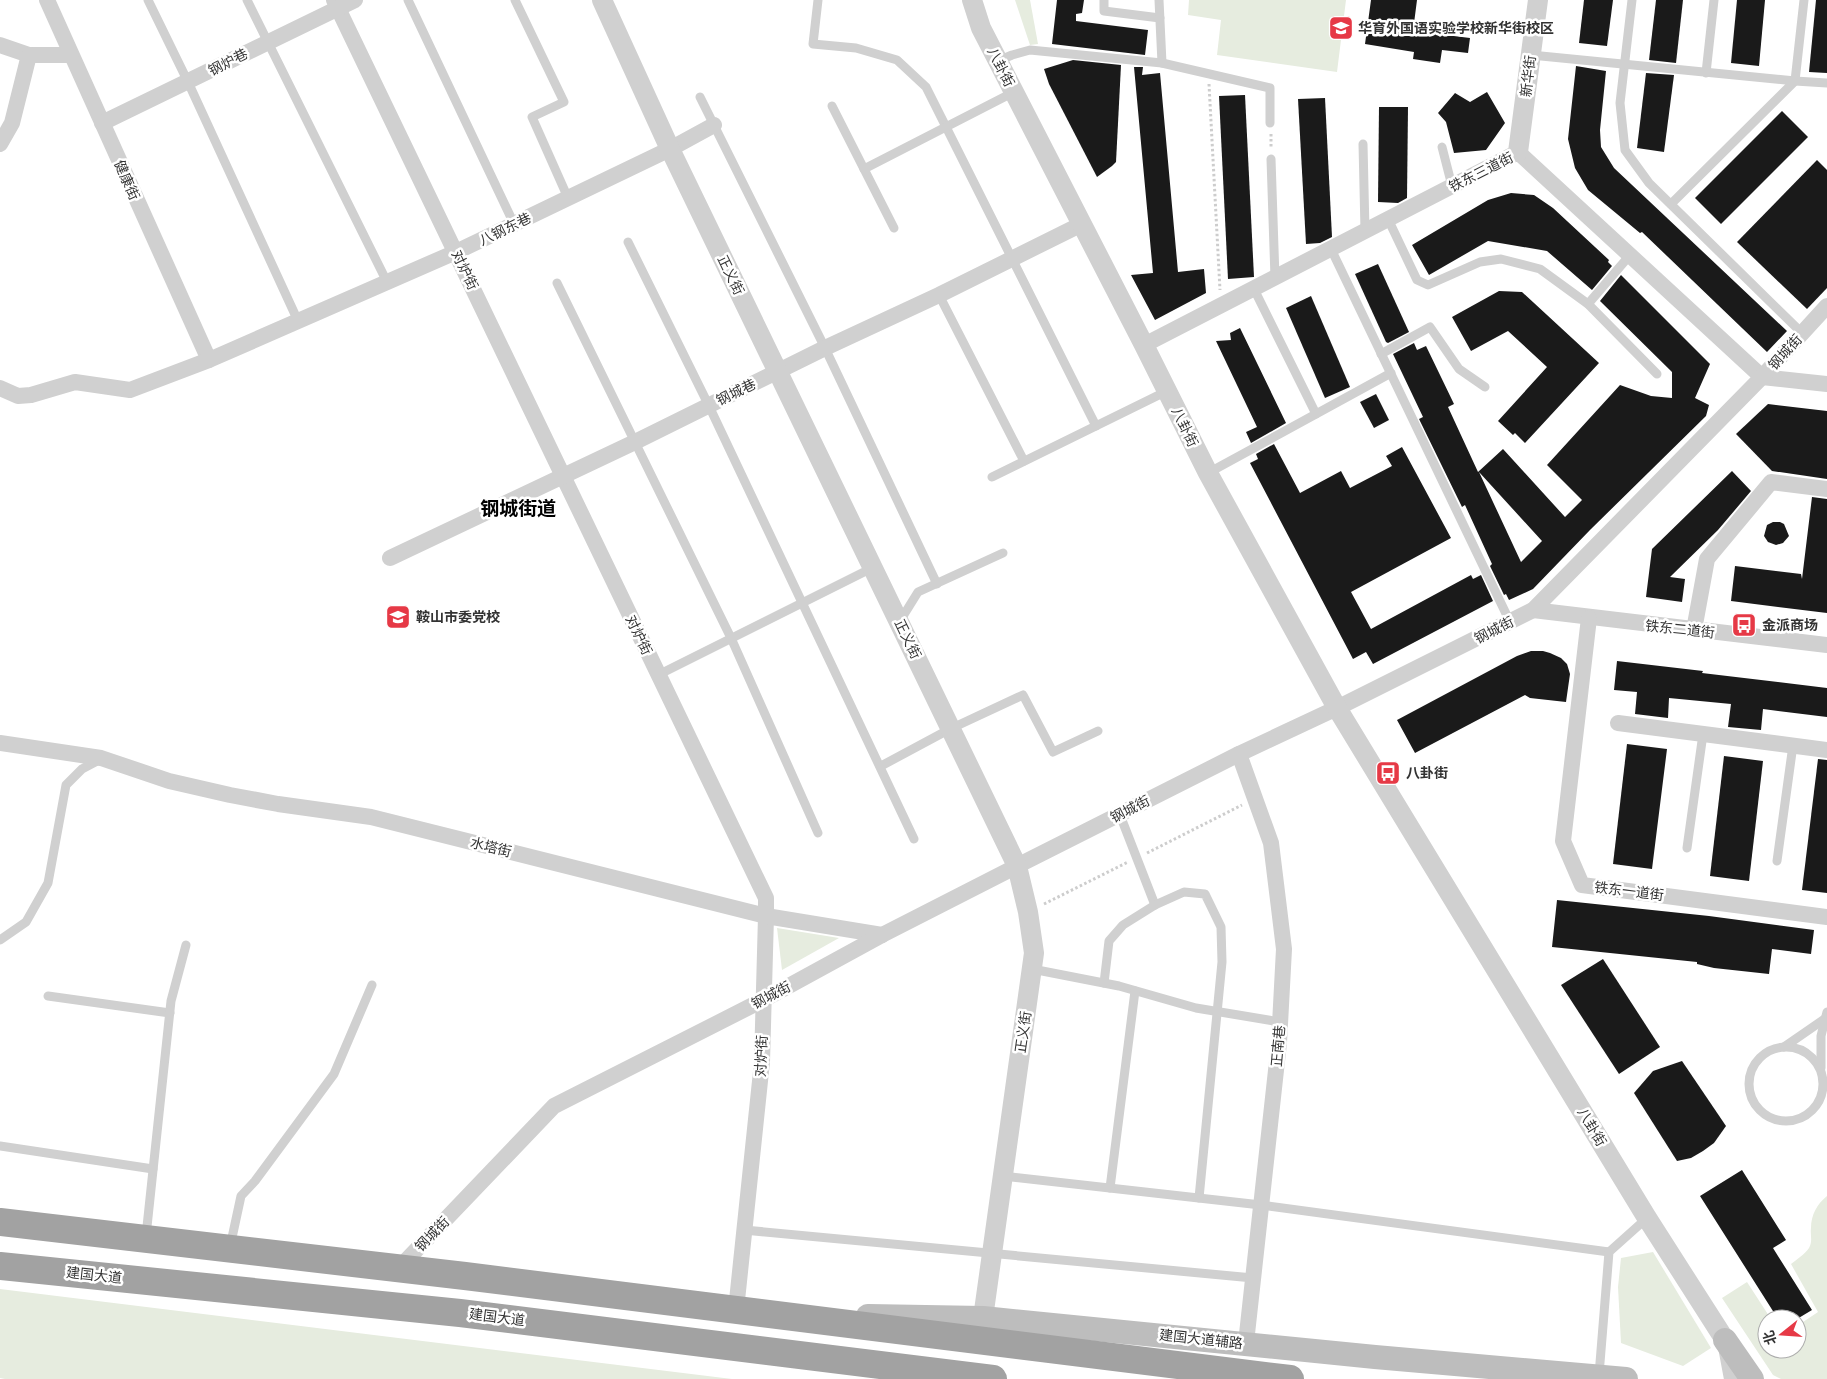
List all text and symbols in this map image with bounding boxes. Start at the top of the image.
school or university icon: 华育外国语实验学校新华街校区 [1328,15,1354,41]
place label: 华育外国语实验学校新华街校区 [1358,19,1554,37]
street label: 钢炉巷 [205,44,251,80]
street label: 八卦街 [983,44,1019,90]
street label: 新华街 [1517,54,1539,98]
street label: 铁东三道街 [1446,148,1516,196]
street label: 健康街 [110,157,144,203]
street label: 八钢东巷 [476,209,534,249]
street label: 对炉街 [448,247,482,293]
street label: 正义街 [714,252,748,298]
street label: 钢城街 [1764,330,1806,374]
street label: 钢城巷 [713,375,759,409]
street label: 八卦街 [1168,404,1202,450]
district label: 钢城街道 [480,496,556,520]
school or university icon: 鞍山市委党校 [385,604,411,630]
place label: 鞍山市委党校 [416,608,500,626]
street label: 对炉街 [622,612,656,658]
street label: 钢城街 [1471,612,1517,648]
bus stop icon: 金派商场 [1731,612,1757,638]
street label: 正义街 [891,616,925,662]
street label: 铁东二道街 [1644,616,1716,642]
place label: 金派商场 [1762,616,1818,634]
bus stop icon: 八卦街 [1375,760,1401,786]
place label: 八卦街 [1406,764,1448,782]
street label: 钢城街 [1107,791,1153,827]
street label: 水塔街 [468,833,514,861]
street label: 铁东一道街 [1593,878,1665,904]
street label: 钢城街 [748,977,794,1013]
street label: 正义街 [1011,1010,1035,1054]
street label: 正南巷 [1267,1024,1289,1068]
street label: 对炉街 [751,1035,771,1077]
street label: 八卦街 [1573,1104,1611,1150]
street label: 钢城街 [411,1213,453,1255]
street label: 建国大道 [65,1263,123,1287]
street label: 建国大道 [468,1305,526,1329]
north arrow [1757,1309,1807,1359]
street label: 建国大道辅路 [1158,1326,1244,1352]
text: 北 [1759,1328,1780,1347]

